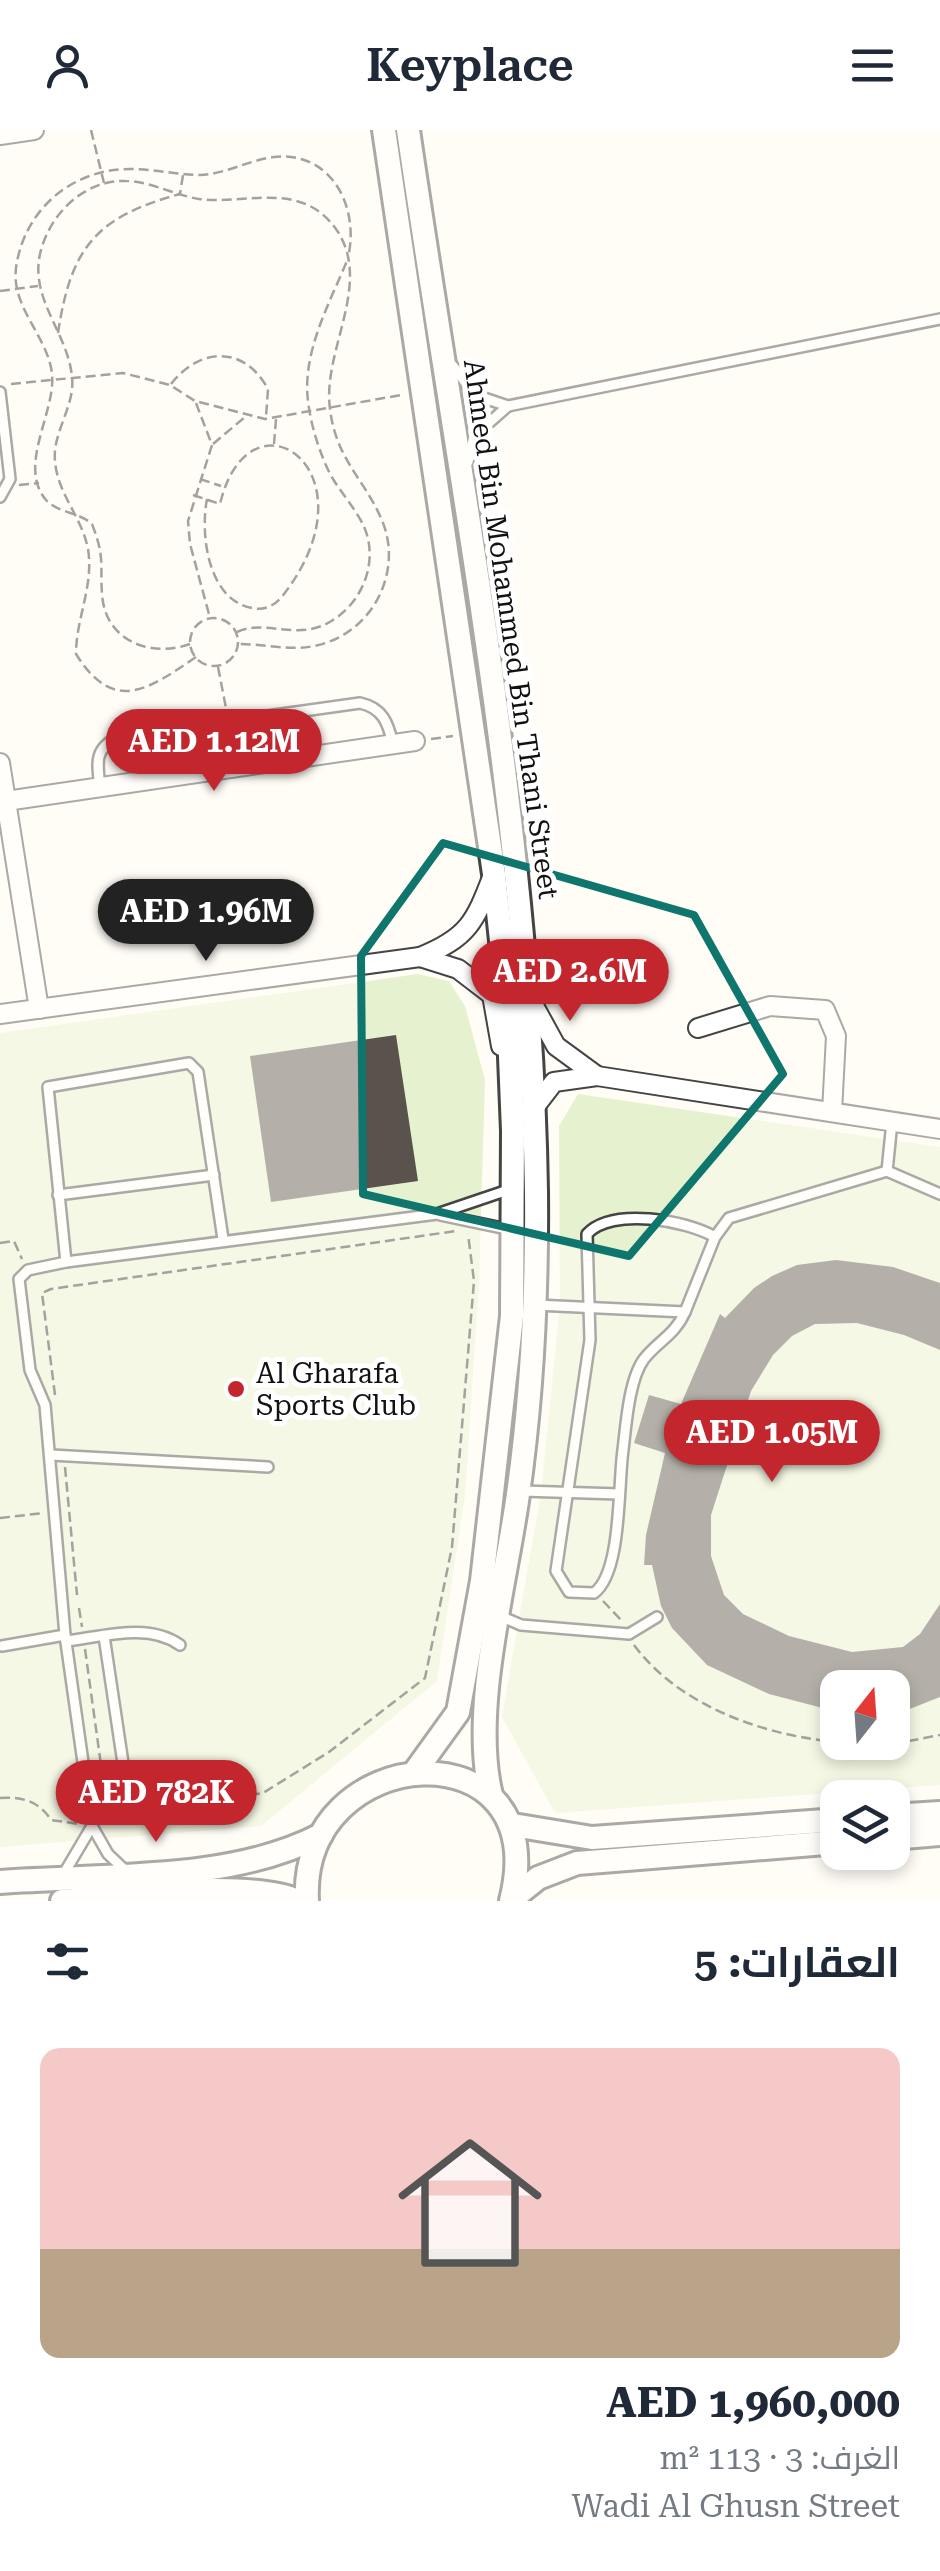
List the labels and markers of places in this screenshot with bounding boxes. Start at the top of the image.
pin: AED 1.12M [100,709,328,794]
pin: AED 1.96M [92,879,320,964]
pin: AED 2.6M [467,939,673,1024]
place label: Al Gharafa Sports Club [256,1357,416,1422]
marker: Al Gharafa Sports Club [225,1378,247,1400]
pin: AED 1.05M [658,1400,886,1485]
pin: AED 782K [53,1760,259,1845]

